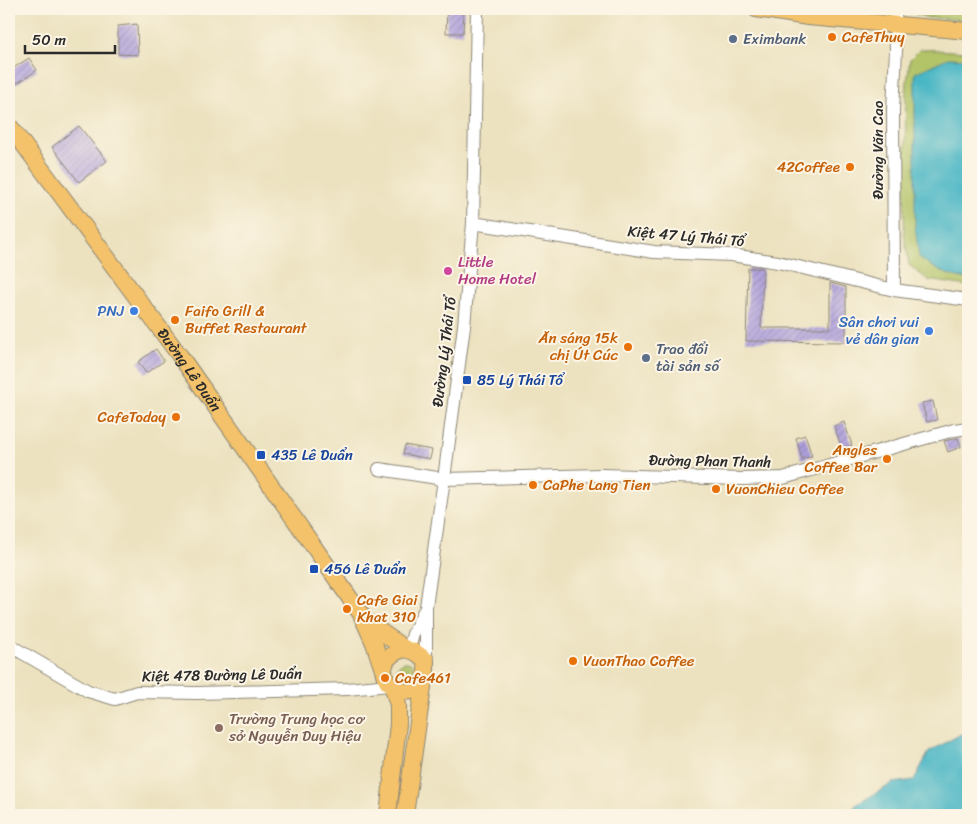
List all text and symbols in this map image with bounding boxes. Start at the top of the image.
scale bar [25,22,115,54]
place label: CafeThuy [842,24,905,50]
place label: Eximbank [743,26,806,52]
text: 50 m [32,27,67,53]
marker: CafeThuy [826,31,838,43]
marker: Eximbank [727,33,739,45]
street label: Đường Văn Cao [865,100,891,199]
place label: 42Coffee [777,154,840,180]
marker: 42Coffee [844,161,856,173]
street label: Kiệt 47 Lý Thái Tổ [627,218,748,254]
place label: Little Home Hotel [458,249,537,292]
marker: Little Home Hotel [442,265,454,277]
street label: Đường Lý Thái Tổ [424,293,464,408]
place label: PNJ [97,298,125,324]
place label: Faifo Grill & Buffet Restaurant [185,298,308,341]
marker: PNJ [128,305,140,317]
place label: Sân chơi vui vẻ dân gian [839,309,920,352]
marker: Faifo Grill & Buffet Restaurant [169,314,181,326]
street label: Đường Lê Duẩn [150,322,228,417]
place label: Ăn sáng 15k chị Út Cúc [538,325,619,368]
marker: Sân chơi vui vẻ dân gian [923,325,935,337]
place label: Trao đổi tài sản số [656,336,721,379]
marker: Ăn sáng 15k chị Út Cúc [622,341,634,353]
marker: Trao đổi tài sản số [640,352,652,364]
place label: 85 Lý Thái Tổ [477,367,565,393]
marker: 85 Lý Thái Tổ [461,374,473,386]
place label: CafeToday [98,404,166,430]
marker: CafeToday [170,411,182,423]
place label: Angles Coffee Bar [805,437,878,480]
place label: 435 Lê Duẩn [271,442,353,468]
street label: Đường Phan Thanh [649,447,772,475]
marker: 435 Lê Duẩn [255,449,267,461]
marker: Angles Coffee Bar [881,453,893,465]
place label: CaPhe Lang Tien [543,472,650,498]
place label: VuonChieu Coffee [726,476,844,502]
marker: CaPhe Lang Tien [527,479,539,491]
marker: VuonChieu Coffee [710,483,722,495]
place label: 456 Lê Duẩn [324,556,406,582]
marker: 456 Lê Duẩn [308,563,320,575]
place label: Cafe Giai Khat 310 [357,587,418,630]
marker: Cafe Giai Khat 310 [341,603,353,615]
place label: VuonThao Coffee [583,648,695,674]
marker: VuonThao Coffee [567,655,579,667]
street label: Kiệt 478 Đường Lê Duẩn [142,661,302,689]
place label: Cafe461 [395,665,451,691]
marker: Cafe461 [379,672,391,684]
place label: Trường Trung học cơ sở Nguyễn Duy Hiệu [228,706,365,749]
marker: Trường Trung học cơ sở Nguyễn Duy Hiệu [213,722,225,734]

